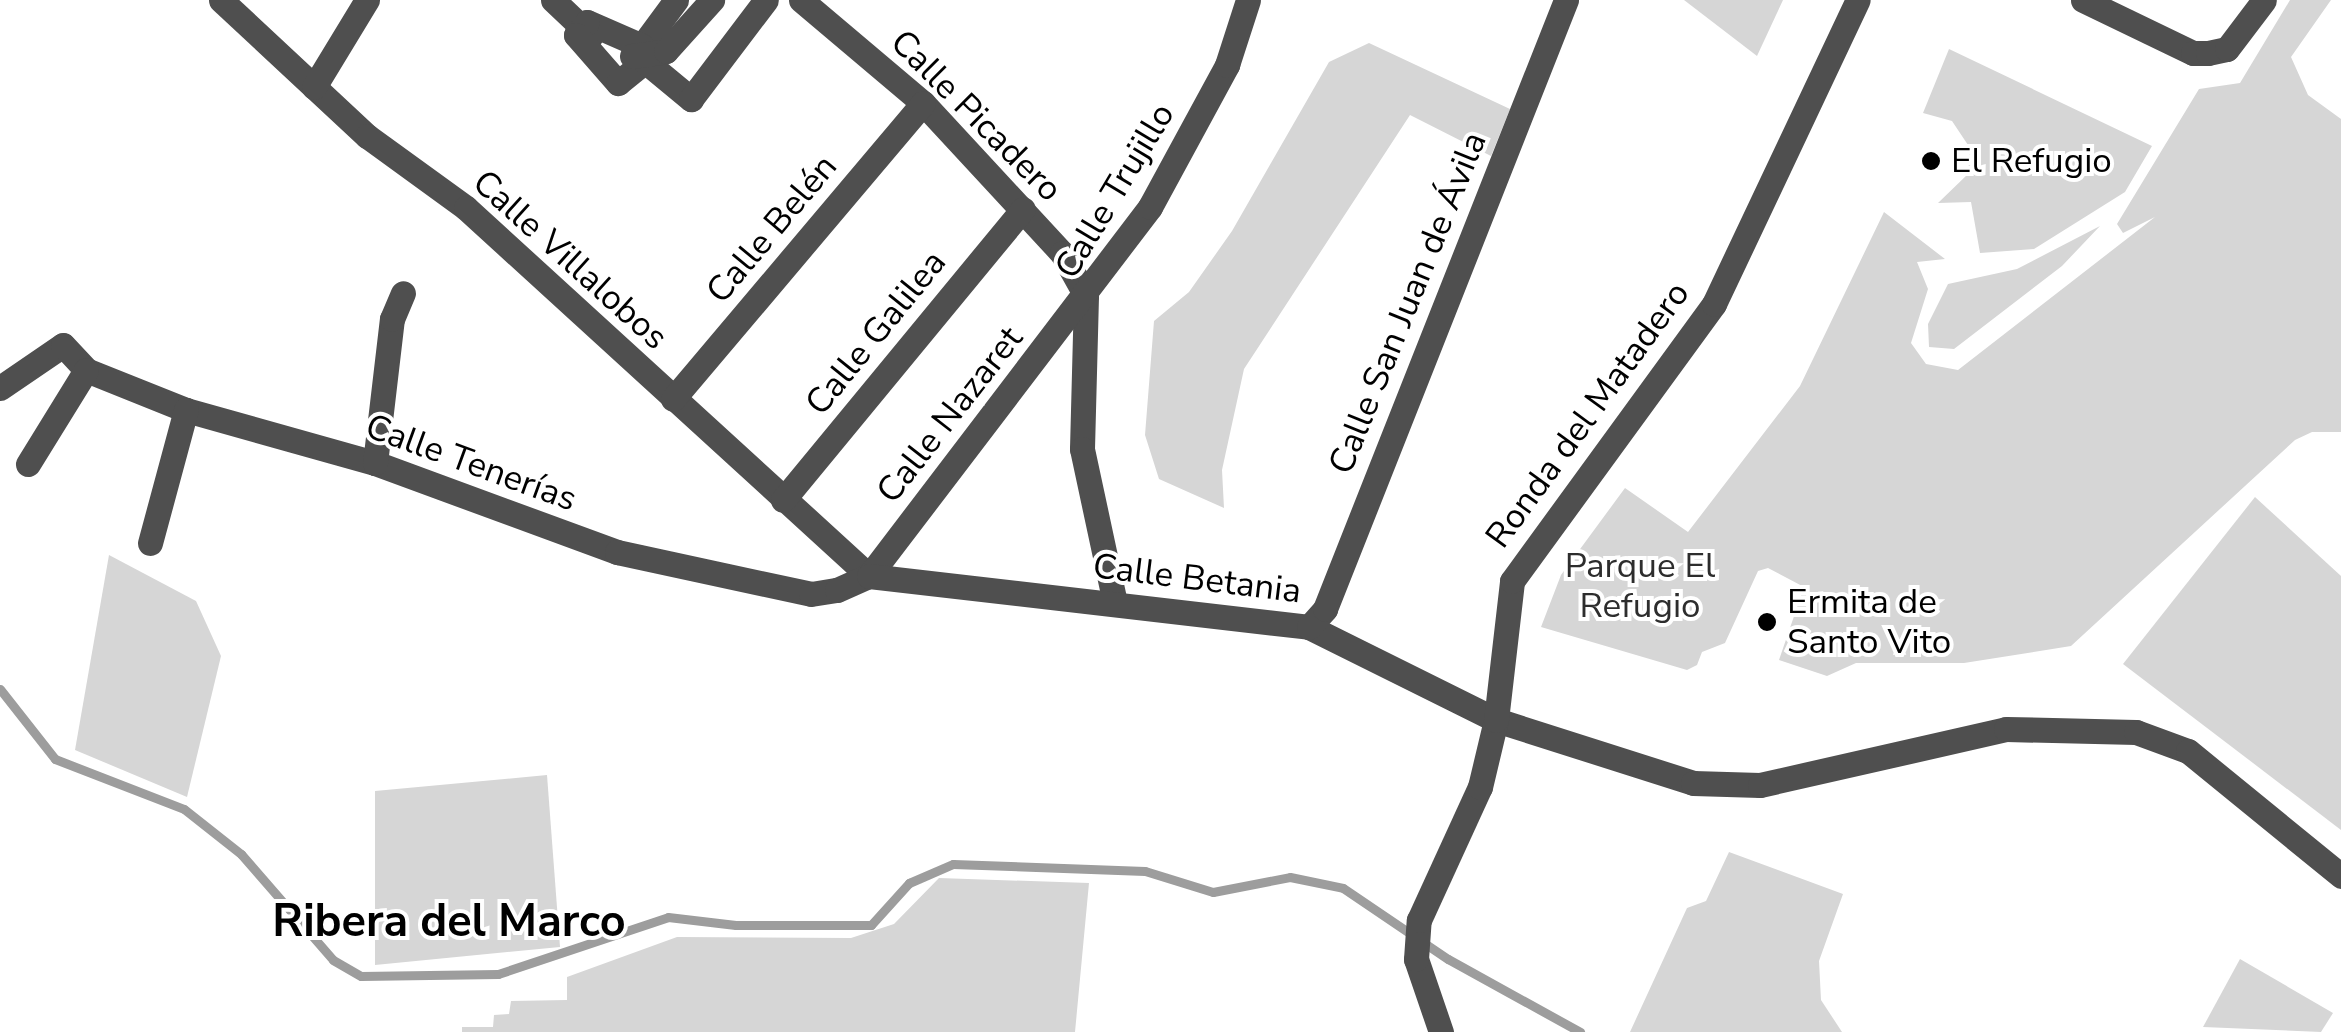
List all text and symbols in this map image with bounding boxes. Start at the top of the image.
street label: Calle Picadero [881,21,1071,211]
street label: Calle Trujillo [1046,96,1184,286]
street label: Calle San Juan de Ávila [1320,126,1496,480]
place label: El Refugio [1951,140,2112,182]
street label: Calle Belén [698,146,846,312]
marker: El Refugio [1920,150,1942,172]
street label: Calle Villalobos [464,162,676,358]
street label: Calle Galilea [797,242,955,424]
street label: Ronda del Matadero [1477,274,1699,556]
street label: Calle Nazaret [868,319,1032,511]
street label: Calle Tenerías [360,405,582,521]
street label: Calle Betania [1091,545,1303,613]
park label: Parque El Refugio [1565,545,1715,627]
place label: Ermita de Santo Vito [1787,581,1951,663]
marker: Ermita de Santo Vito [1756,611,1778,633]
district label: Ribera del Marco [272,895,626,949]

